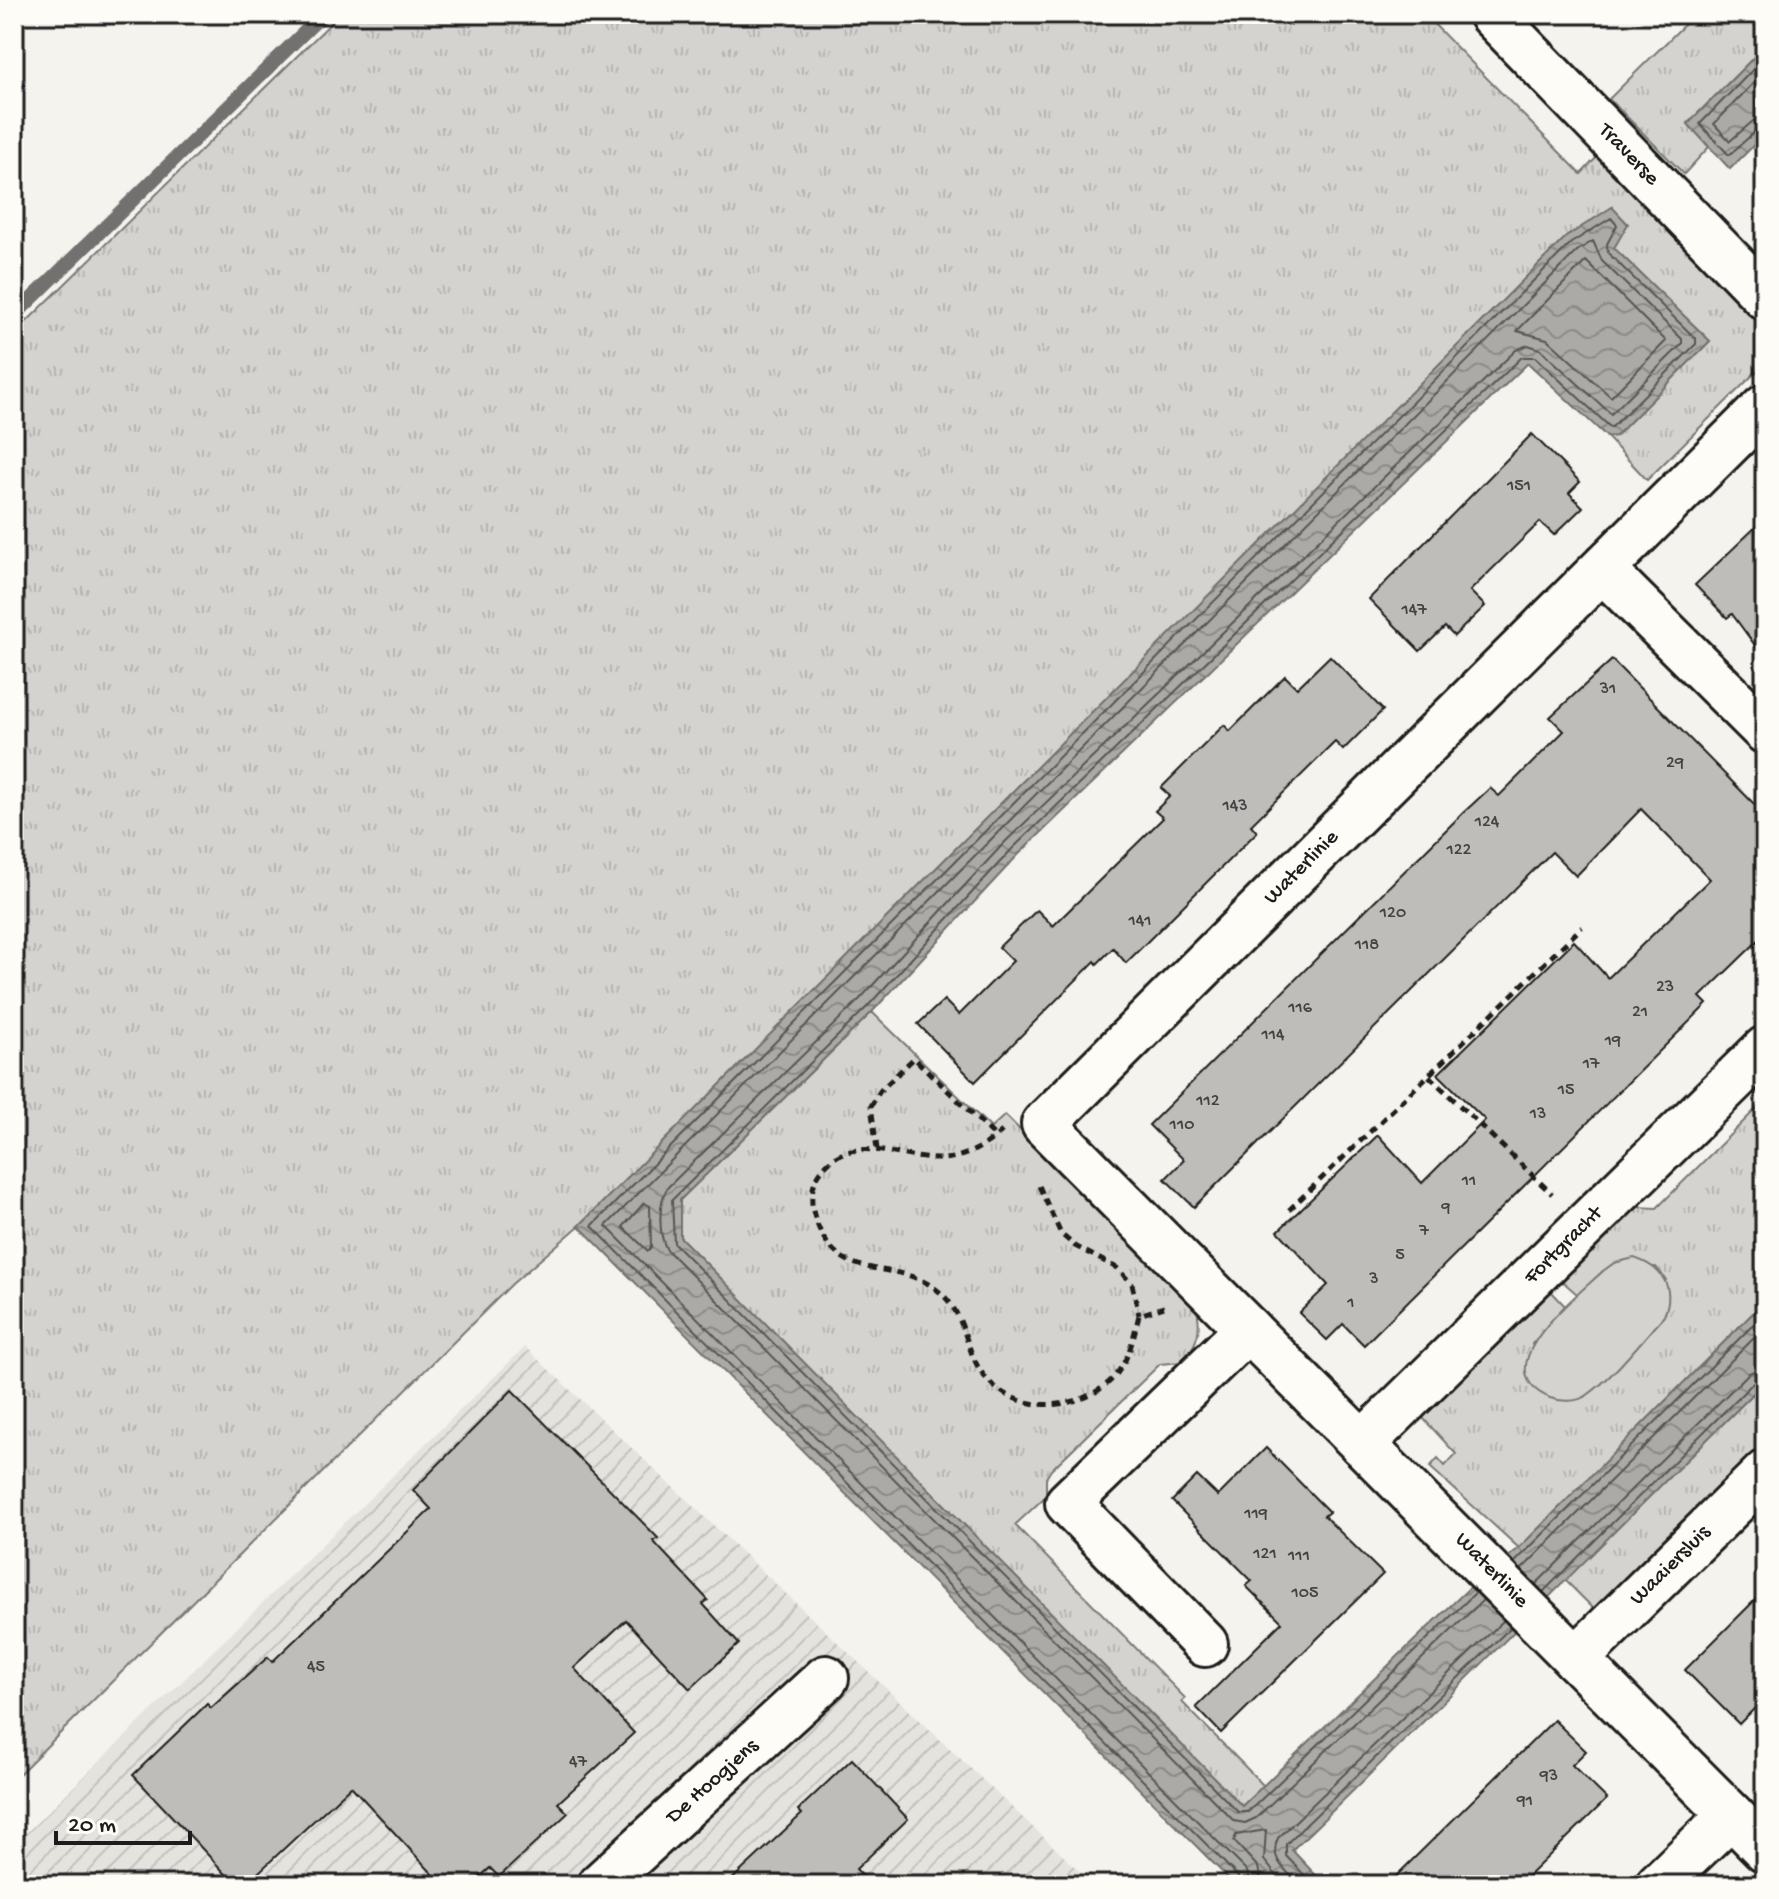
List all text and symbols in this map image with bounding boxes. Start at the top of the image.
street label: Traverse [1591,117,1664,192]
house number: 151 [1506,476,1531,497]
house number: 147 [1400,600,1427,621]
house number: 31 [1599,679,1616,700]
house number: 29 [1666,753,1684,774]
house number: 143 [1221,796,1248,817]
house number: 124 [1474,812,1500,833]
street label: Waterlinie [1259,825,1345,911]
house number: 122 [1446,840,1472,861]
house number: 120 [1379,903,1406,924]
house number: 141 [1127,911,1152,932]
house number: 118 [1354,935,1379,956]
house number: 23 [1656,977,1674,998]
house number: 116 [1287,998,1313,1019]
house number: 21 [1632,1002,1648,1023]
house number: 114 [1260,1025,1285,1046]
house number: 19 [1604,1031,1621,1052]
house number: 17 [1582,1054,1600,1075]
house number: 15 [1557,1080,1574,1101]
house number: 112 [1195,1091,1220,1112]
house number: 13 [1529,1104,1546,1125]
house number: 110 [1169,1115,1194,1136]
house number: 11 [1461,1171,1476,1192]
house number: 9 [1440,1198,1451,1219]
street label: Fortgracht [1519,1200,1610,1291]
house number: 7 [1418,1221,1429,1242]
house number: 5 [1395,1245,1405,1266]
house number: 3 [1368,1269,1379,1290]
house number: 1 [1346,1293,1355,1314]
house number: 119 [1243,1504,1268,1525]
street label: Waaiersluis [1625,1520,1717,1612]
street label: Waterlinie [1449,1528,1534,1615]
house number: 121 [1252,1544,1277,1565]
house number: 111 [1287,1546,1310,1567]
house number: 105 [1291,1583,1318,1604]
house number: 45 [307,1657,325,1678]
street label: De Hoogjens [660,1733,765,1832]
house number: 47 [569,1752,588,1773]
house number: 93 [1539,1766,1558,1787]
house number: 91 [1516,1791,1533,1812]
scale bar [56,1795,190,1845]
text: 20 m [68,1812,116,1841]

